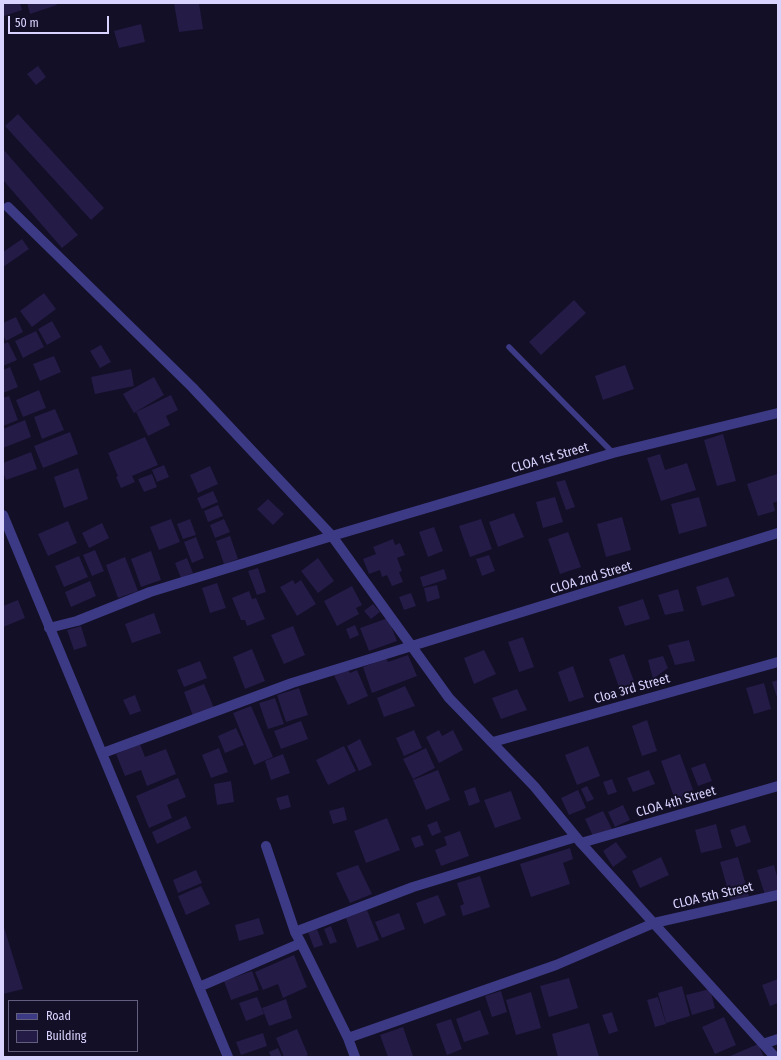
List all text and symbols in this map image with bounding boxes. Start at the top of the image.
scale bar [10,8,111,34]
text: 50 m [15,16,39,30]
street label: CLOA 1st Street [510,440,590,476]
street label: CLOA 2nd Street [548,558,634,598]
street label: Cloa 3rd Street [592,671,672,707]
street label: CLOA 4th Street [634,783,718,821]
street label: CLOA 5th Street [671,879,755,913]
legend [8,1000,138,1052]
text: Road [46,1009,71,1023]
text: Building [46,1029,86,1043]

